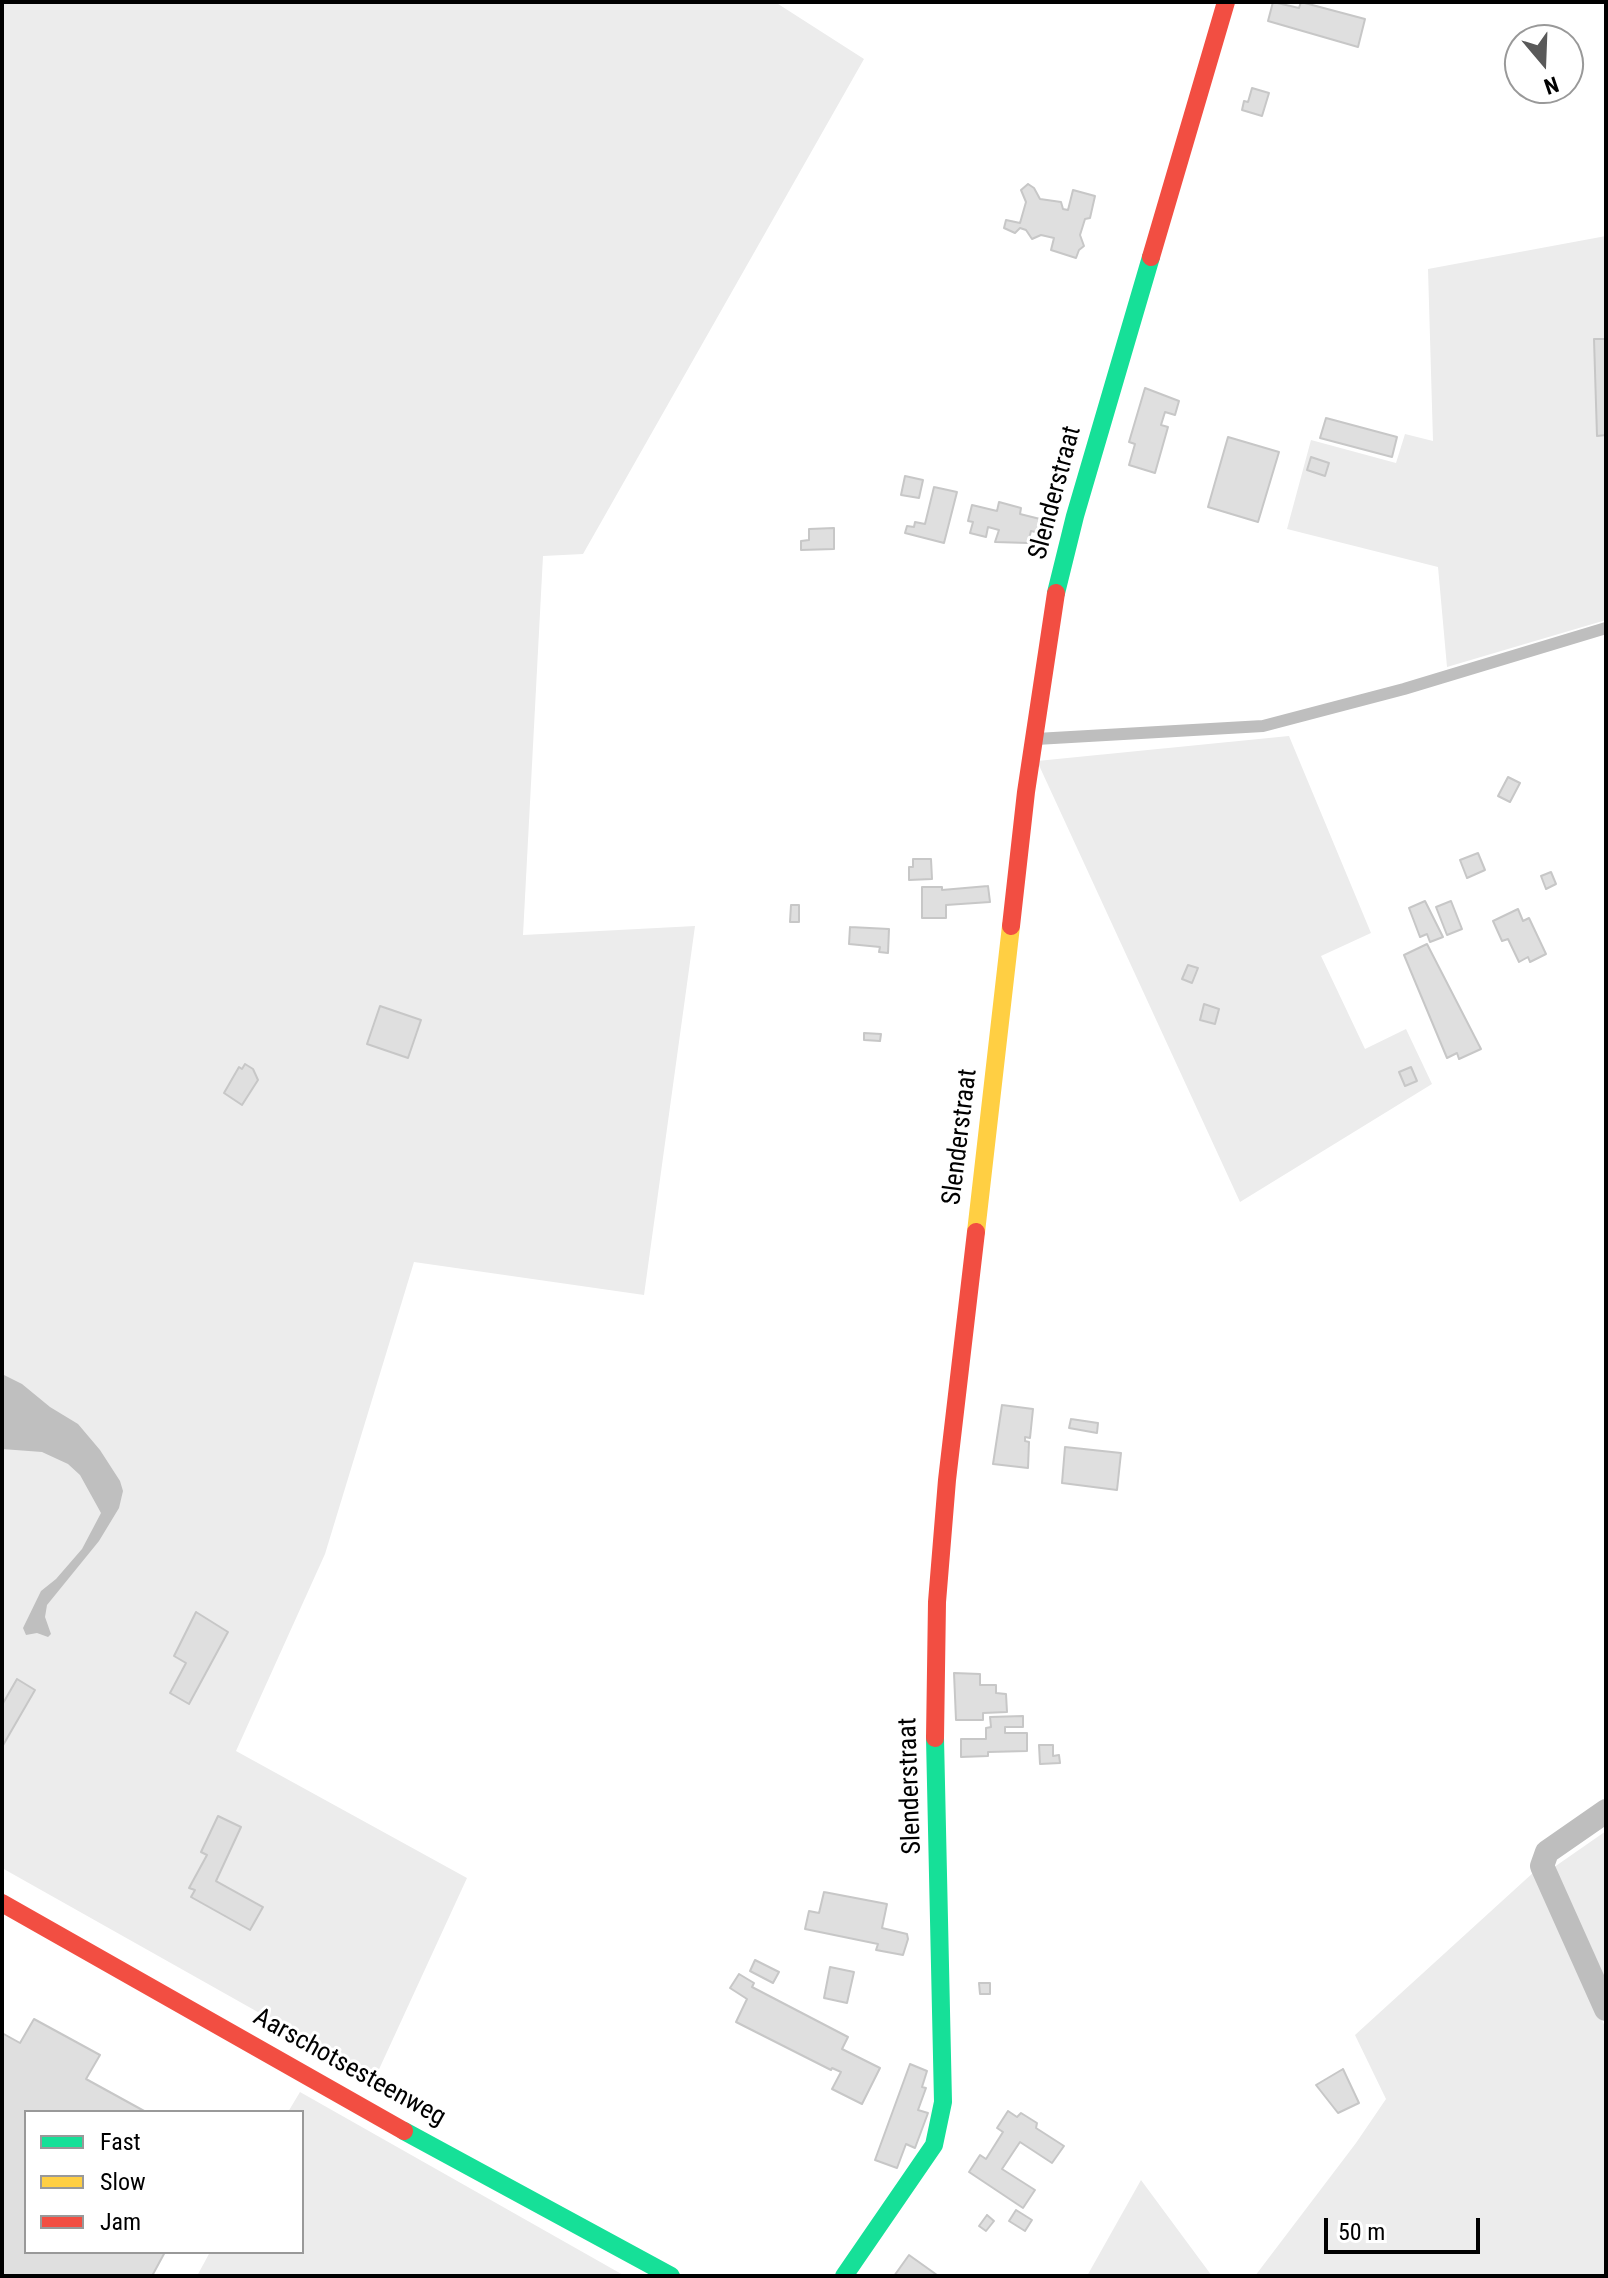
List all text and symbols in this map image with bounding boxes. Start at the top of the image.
north arrow [1504,24,1584,104]
text: N [1541,71,1562,99]
street label: Slenderstraat [1023,423,1089,563]
street label: Slenderstraat [937,1067,985,1207]
street label: Slenderstraat [893,1717,929,1855]
street label: Aarschotsesteenweg [247,2002,451,2134]
legend [24,2110,304,2254]
text: Fast [100,2128,141,2156]
text: Slow [100,2168,146,2196]
scale bar [1328,2202,1484,2252]
text: Jam [100,2208,141,2236]
text: 50 m [1338,2218,1385,2246]

